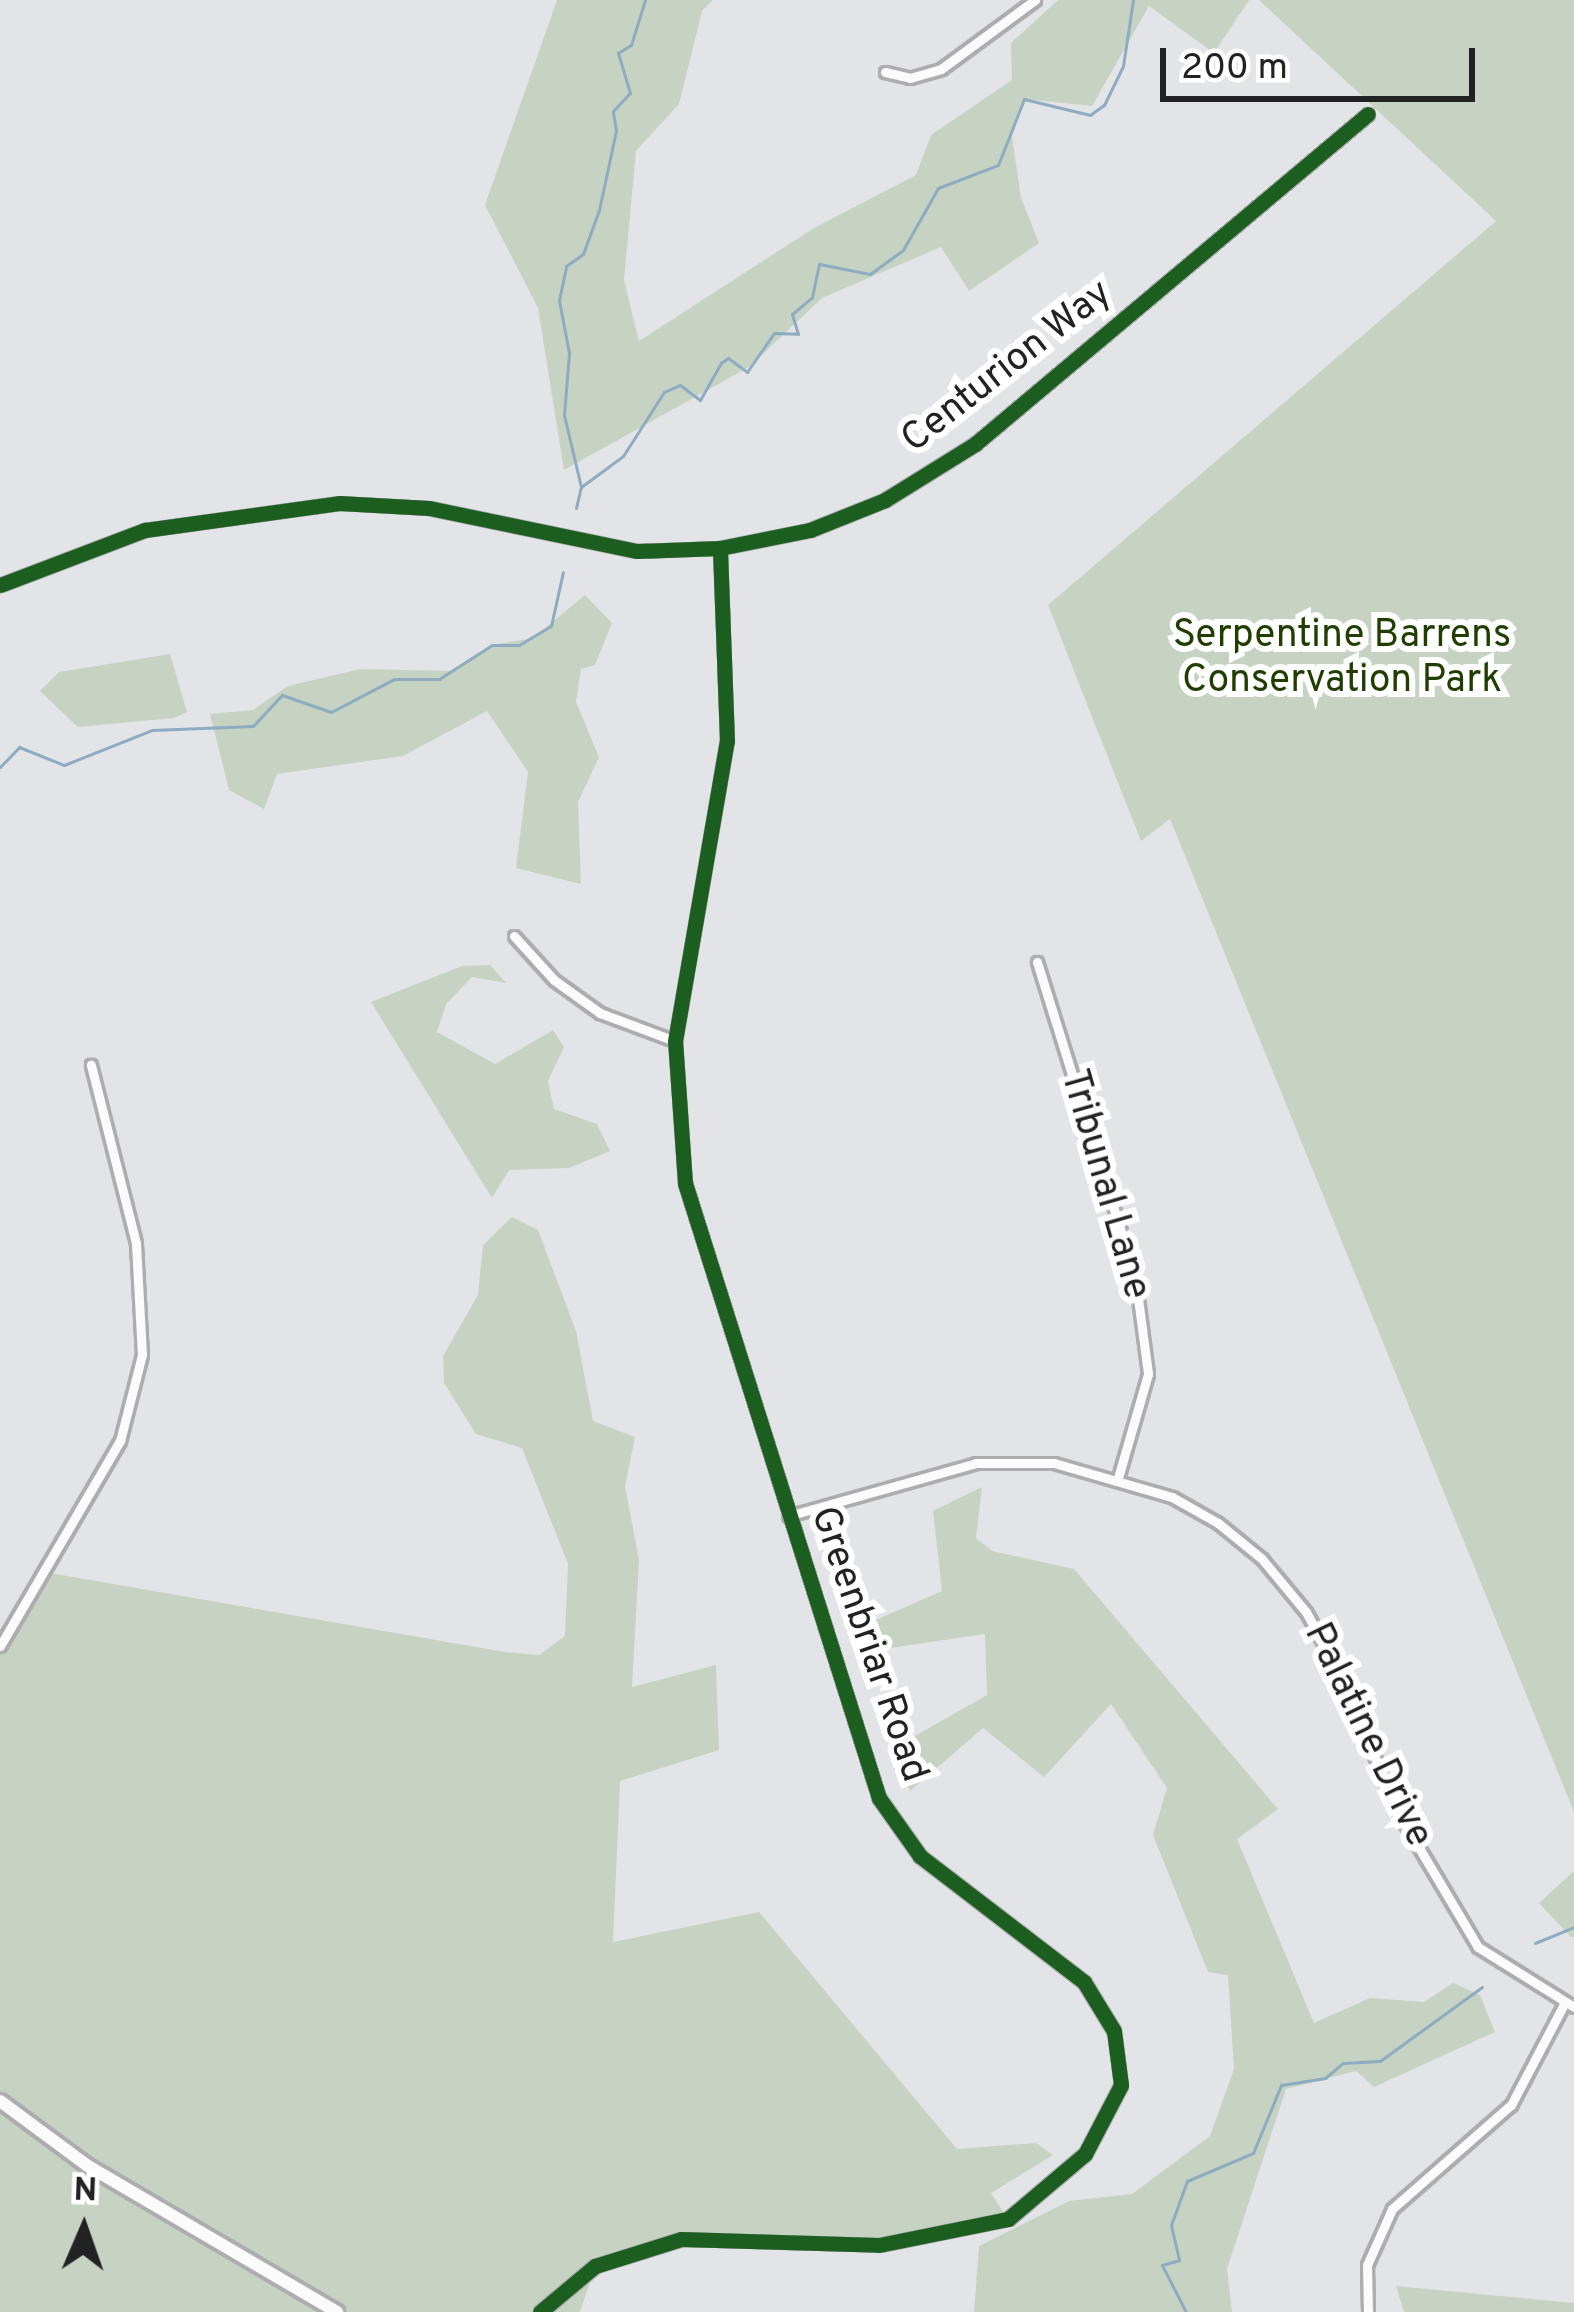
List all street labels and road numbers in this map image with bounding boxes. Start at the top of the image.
street label: Centurion Way [893,271,1123,465]
street label: Tribunal Lane [1048,1065,1158,1305]
street label: Greenbriar Road [798,1501,936,1789]
street label: Palatine Drive [1292,1616,1440,1856]

